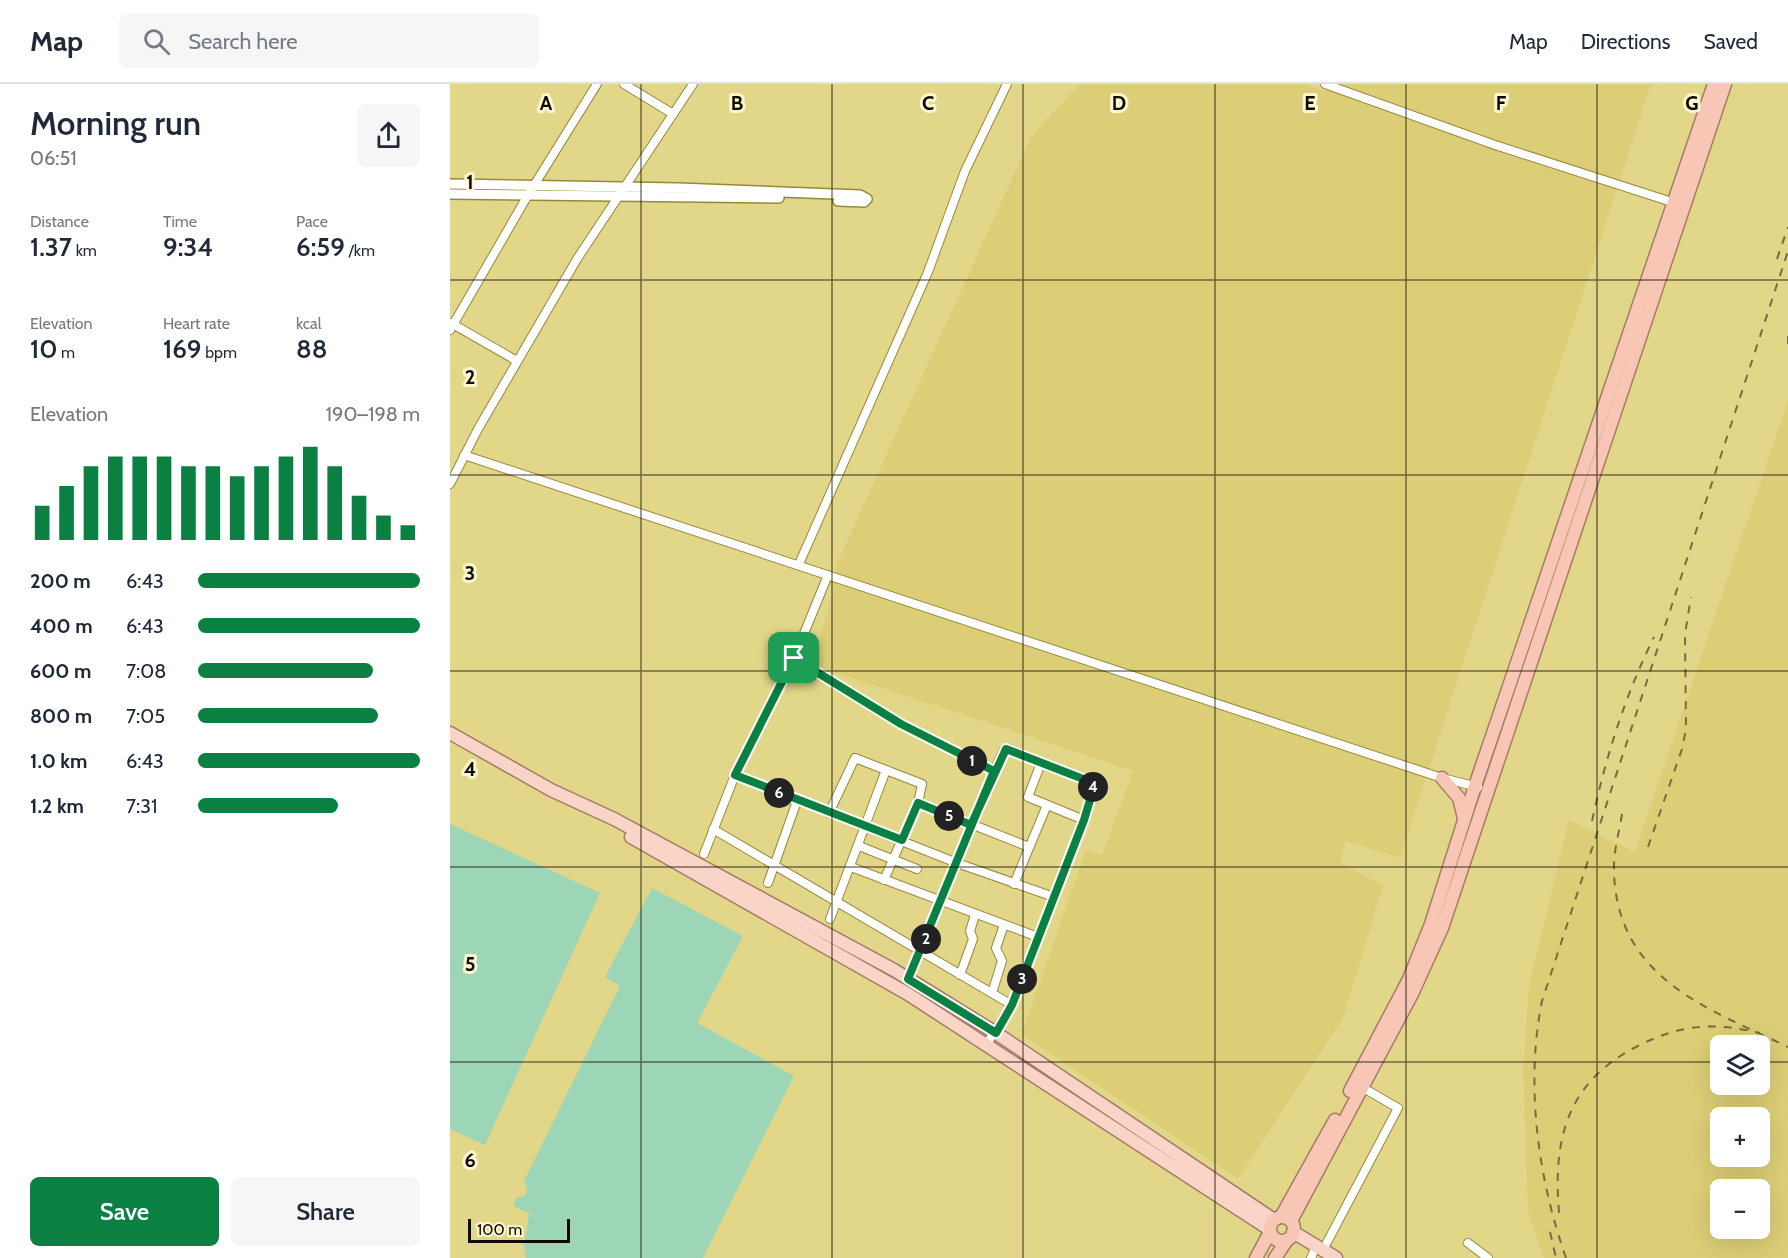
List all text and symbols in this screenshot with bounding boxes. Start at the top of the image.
search box [119,14,539,68]
text: Map [30,24,83,58]
icon: search [140,25,173,58]
text: Search here [188,28,297,55]
text: Map [1509,29,1548,54]
text: Directions [1581,29,1670,54]
text: Saved [1703,29,1758,54]
text: A [540,91,553,115]
text: B [731,91,743,115]
text: C [922,91,934,115]
text: D [1112,91,1126,115]
text: E [1304,91,1316,115]
text: F [1496,91,1507,115]
text: G [1685,91,1699,115]
text: Morning run [30,103,201,143]
button: share [357,104,420,167]
text: 06:51 [30,146,77,170]
text: 1 [466,170,474,194]
text: Distance [30,212,89,231]
text: Time [163,212,197,231]
text: Pace [296,212,328,231]
text: 1.37 [30,231,72,263]
text: 9:34 [163,231,213,263]
text: 6:59 [296,231,345,263]
text: km [72,241,97,260]
text: /km [345,241,375,260]
text: Elevation [30,314,93,333]
text: Heart rate [163,314,230,333]
text: kcal [296,314,322,333]
text: 10 [30,333,57,365]
text: 169 [163,333,202,365]
text: 88 [296,333,327,365]
text: m [57,343,75,362]
text: bpm [202,343,237,362]
text: 2 [465,365,475,389]
text: Elevation [30,402,108,426]
text: 190–198 m [326,402,420,426]
text: 3 [465,561,475,585]
text: 200 m [30,569,91,593]
text: 6:43 [126,569,164,593]
text: 400 m [30,614,93,638]
text: 6:43 [126,614,164,638]
pin [768,632,819,683]
icon: arrive [777,641,810,674]
text: 600 m [30,659,91,683]
text: 7:08 [126,659,166,683]
text: 800 m [30,704,92,728]
text: 7:05 [126,704,165,728]
pin: 1 [957,746,987,776]
text: 1.0 km [30,749,87,773]
text: 6:43 [126,749,164,773]
text: 1 [969,751,975,770]
text: 4 [464,757,476,781]
pin: 4 [1078,772,1108,802]
text: 4 [1088,777,1098,796]
pin: 6 [764,778,794,808]
text: 6 [775,783,784,802]
text: 1.2 km [30,794,84,818]
text: 7:31 [126,794,158,818]
pin: 5 [934,801,964,831]
text: 5 [945,806,953,825]
pin: 2 [911,924,941,954]
text: 2 [922,929,930,948]
text: 5 [465,952,475,976]
pin: 3 [1007,964,1037,994]
text: 3 [1018,969,1026,988]
map controls [1710,1035,1770,1239]
button: layers [1710,1035,1770,1095]
button: + [1710,1107,1770,1167]
text: 6 [464,1148,476,1172]
button: Save [30,1177,219,1246]
button: Share [231,1177,420,1246]
button: − [1710,1179,1770,1239]
scale bar [468,1216,570,1244]
text: 100 m [477,1220,522,1239]

